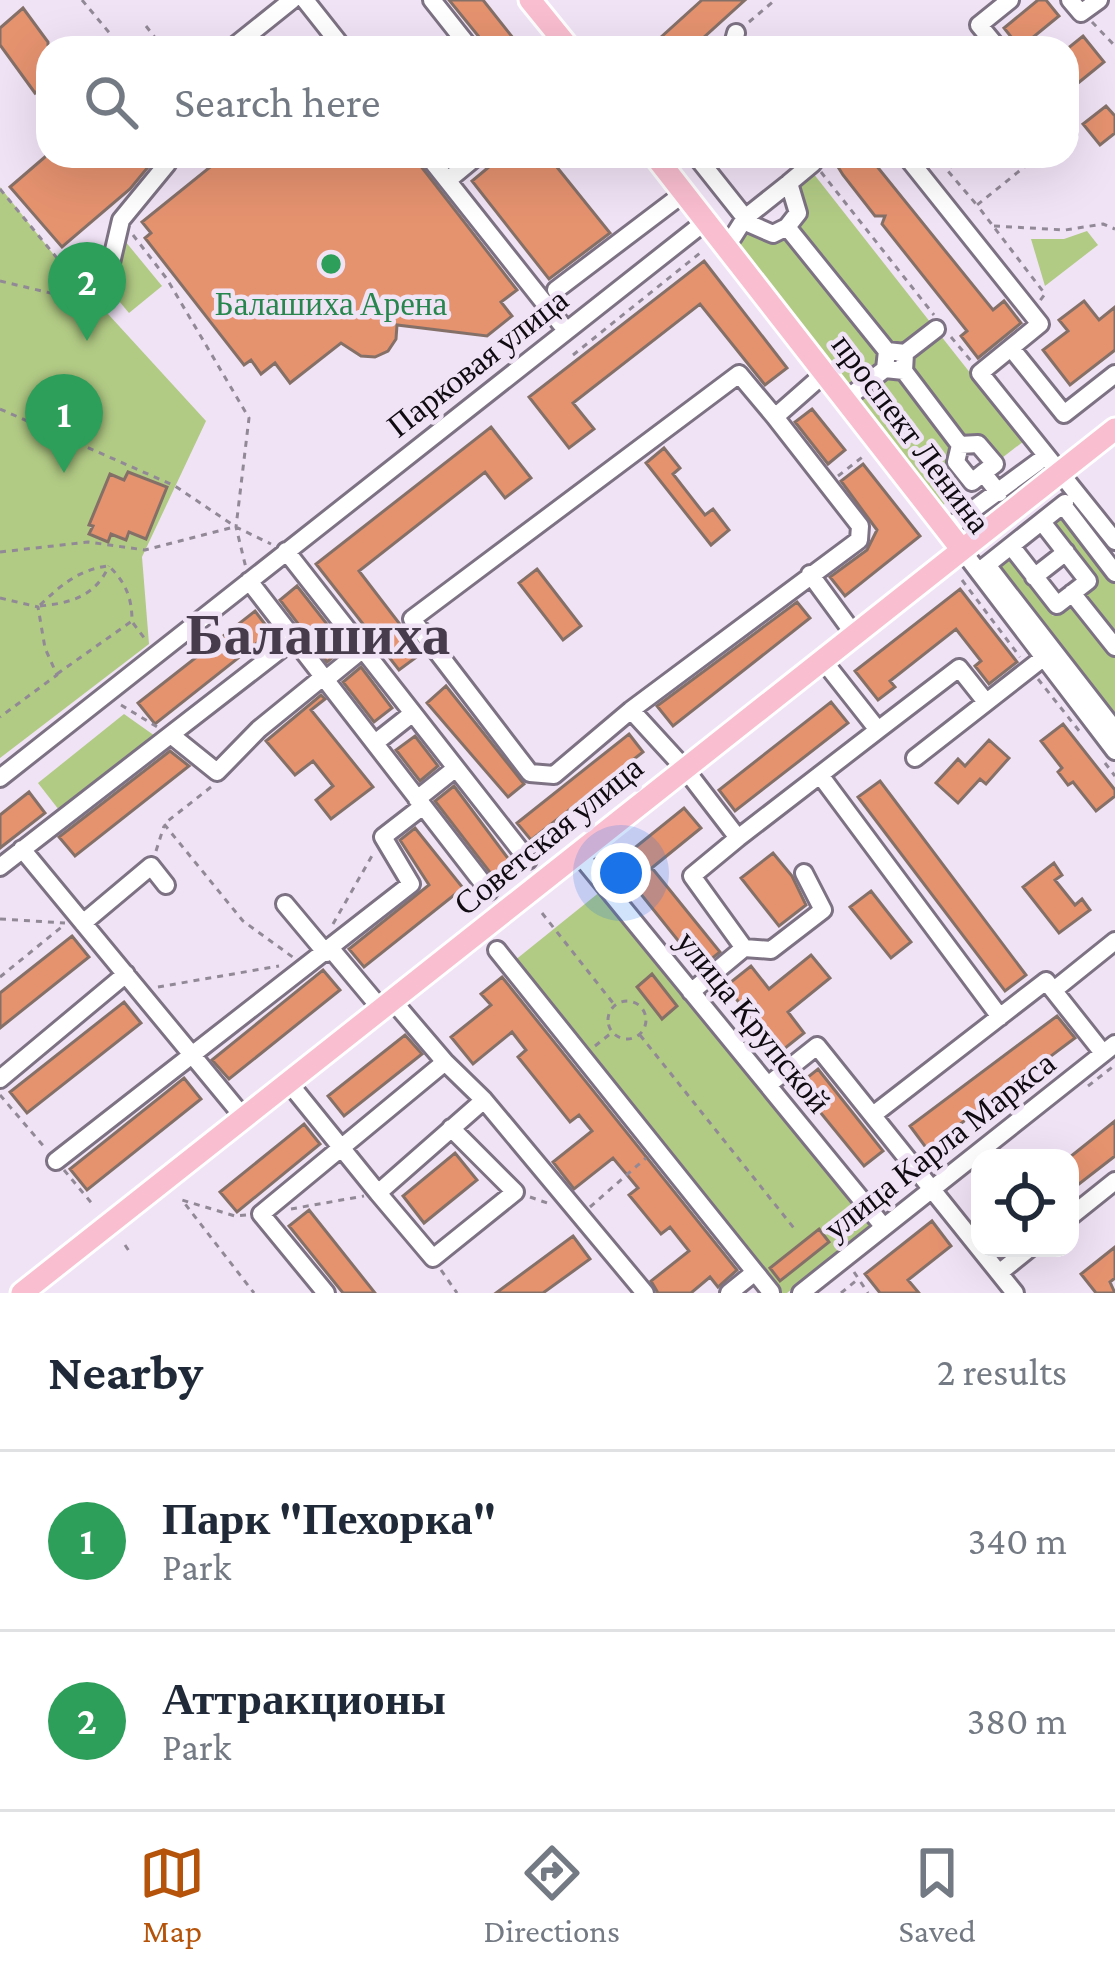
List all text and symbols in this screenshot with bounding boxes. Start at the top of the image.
search box [36,36,1079,168]
icon: search [78,69,144,135]
text: Search here [174,77,381,127]
pin: 2 [48,242,126,341]
marker: Балашиха Арена [318,251,344,277]
street label: Парковая улица [380,280,575,444]
place label: Балашиха Арена [215,285,447,322]
street label: проспект Ленина [825,327,999,540]
pin: 1 [25,374,103,473]
district label: Балашиха [186,603,450,666]
street label: Советская улица [447,748,650,922]
your location [591,843,651,903]
street label: улица Крупской [669,923,838,1120]
street label: улица Карла Маркса [817,1044,1062,1247]
map controls [971,1149,1079,1257]
button: locate [971,1149,1079,1257]
text: Nearby [48,1343,203,1400]
text: 2 results [937,1350,1067,1393]
text: Парк "Пехорка" [162,1494,496,1544]
text: 1 [80,1519,94,1562]
text: 340 m [968,1519,1067,1562]
text: Park [162,1545,231,1588]
text: Аттракционы [162,1674,446,1724]
text: 2 [77,1699,97,1742]
text: 380 m [967,1699,1067,1742]
text: Park [162,1725,231,1768]
tab: Map [139,1840,205,1949]
tab: Directions [484,1840,620,1949]
tab: Saved [898,1840,976,1949]

